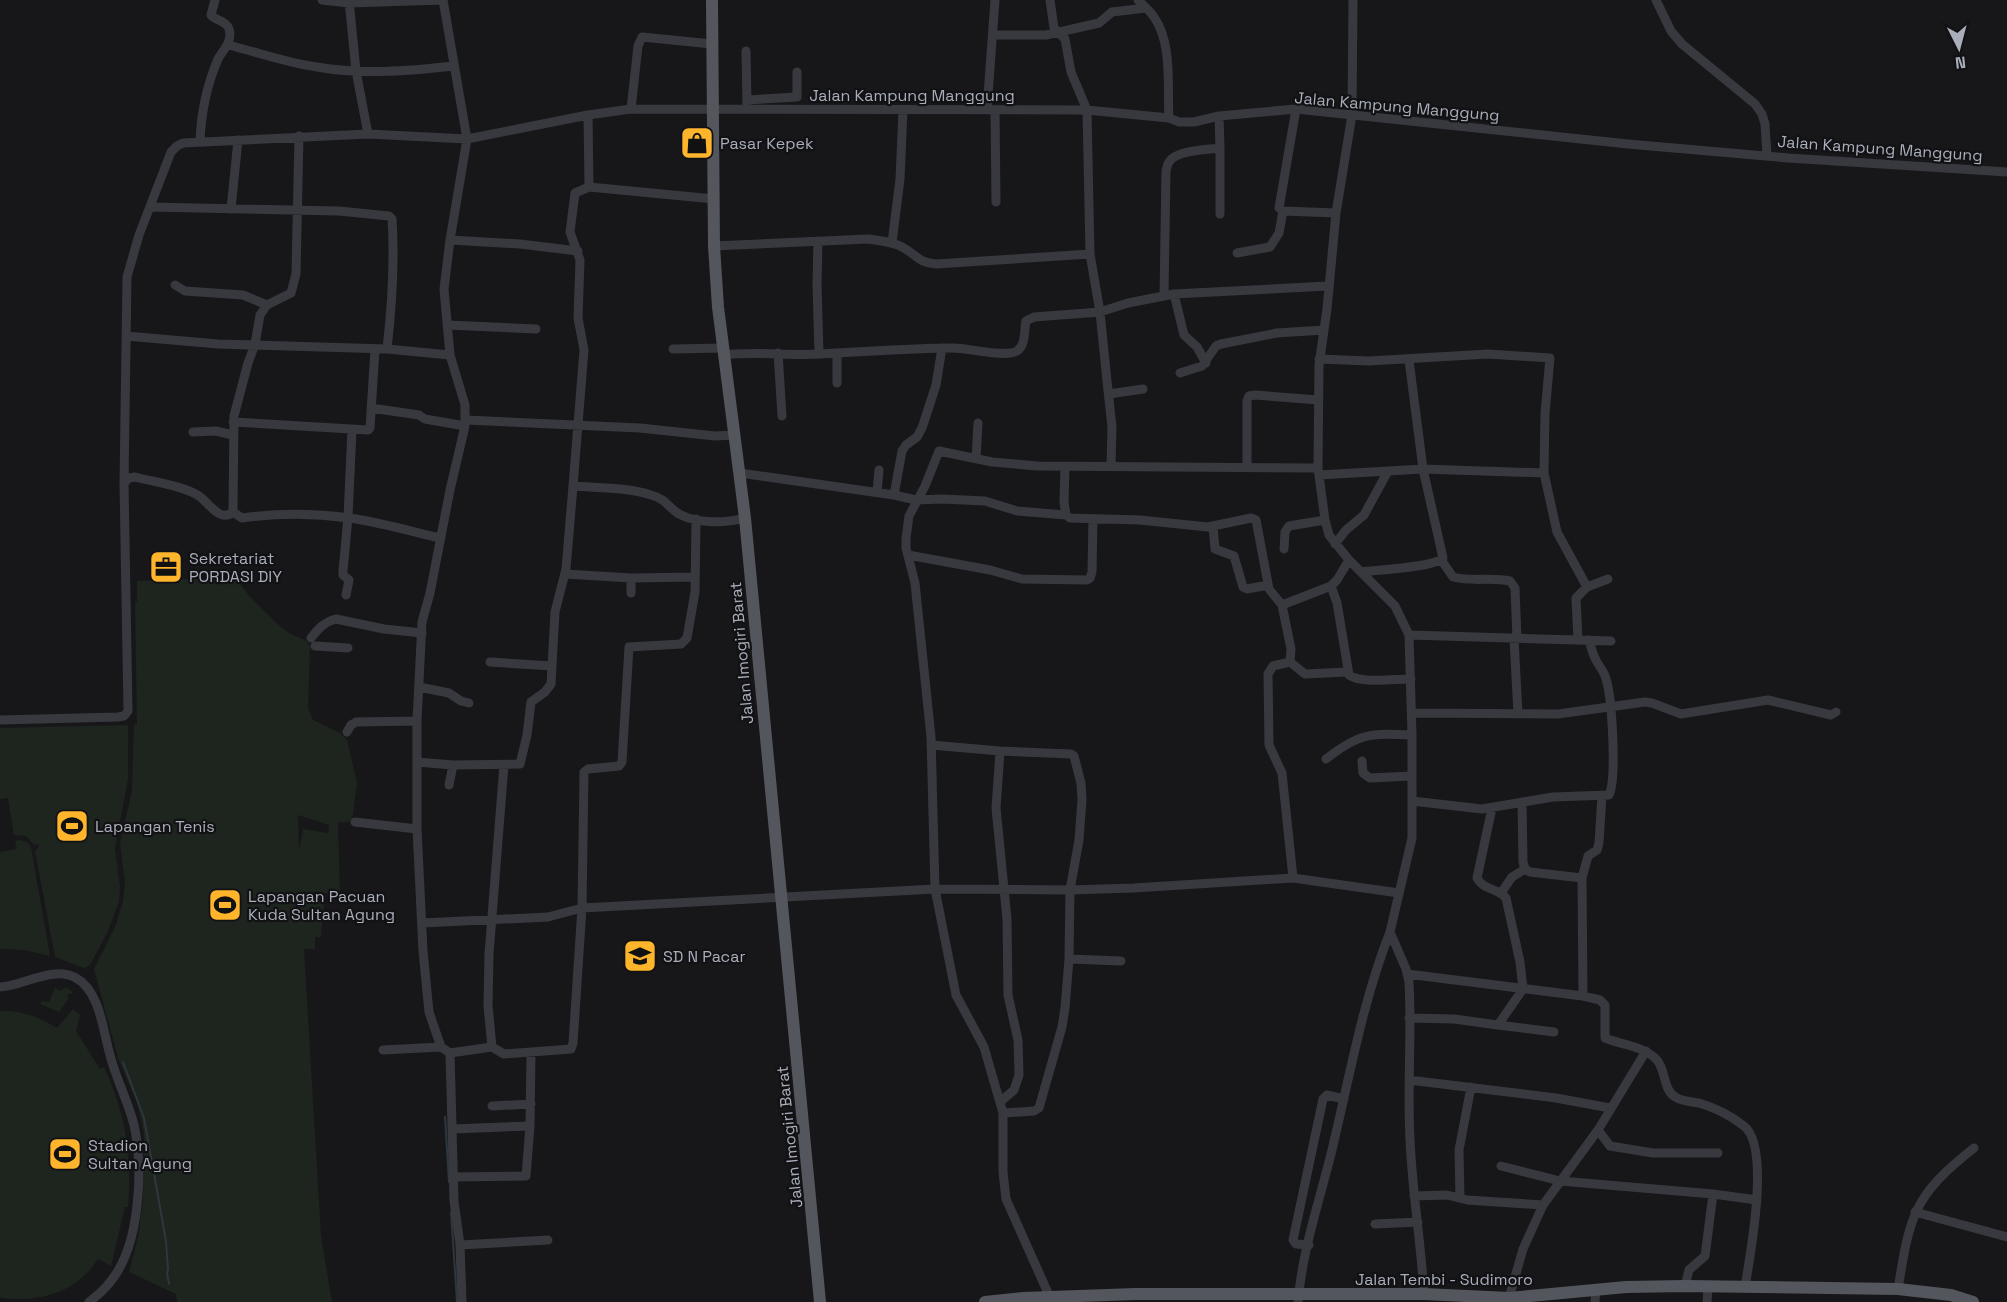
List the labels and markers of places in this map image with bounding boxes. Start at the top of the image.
shop icon: Pasar Kepek [679,125,715,161]
place label: Pasar Kepek [720,133,814,154]
place label: Sekretariat PORDASI DIY [189,548,282,587]
office icon: Sekretariat PORDASI DIY [148,549,184,585]
sports icon: Lapangan Tenis [54,808,90,844]
place label: Lapangan Tenis [95,816,215,837]
place label: Lapangan Pacuan Kuda Sultan Agung [248,886,395,925]
sports icon: Lapangan Pacuan Kuda Sultan Agung [207,887,243,923]
school or university icon: SD N Pacar [622,938,658,974]
place label: SD N Pacar [663,946,745,967]
place label: Stadion Sultan Agung [88,1135,192,1174]
sports icon: Stadion Sultan Agung [47,1136,83,1172]

